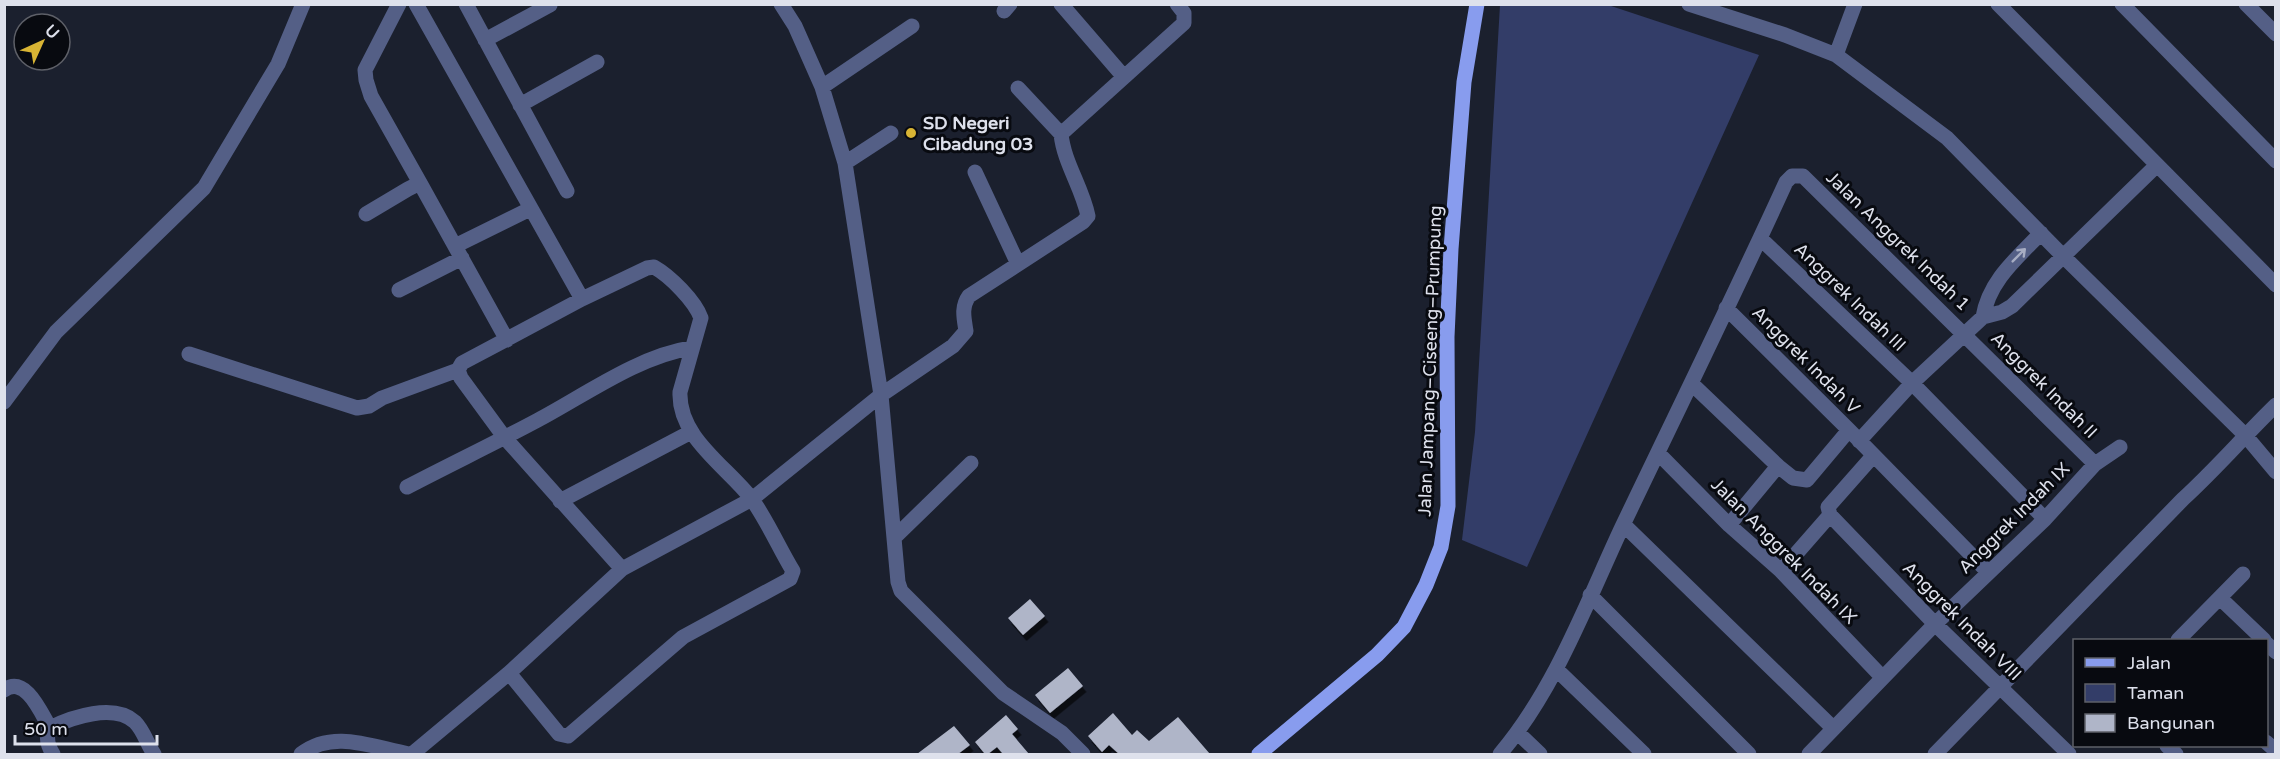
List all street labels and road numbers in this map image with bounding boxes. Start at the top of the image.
street label: Jalan Anggrek Indah 1 [1822,167,1974,315]
street label: Jalan Jampang–Ciseeng–Prumpung [1414,205,1446,517]
street label: Anggrek Indah III [1790,238,1910,356]
street label: Anggrek Indah V [1747,301,1865,419]
street label: Anggrek Indah II [1986,327,2102,443]
street label: Anggrek Indah IX [1954,458,2074,578]
street label: Jalan Anggrek Indah IX [1706,473,1862,629]
street label: Anggrek Indah VIII [1898,557,2026,685]

